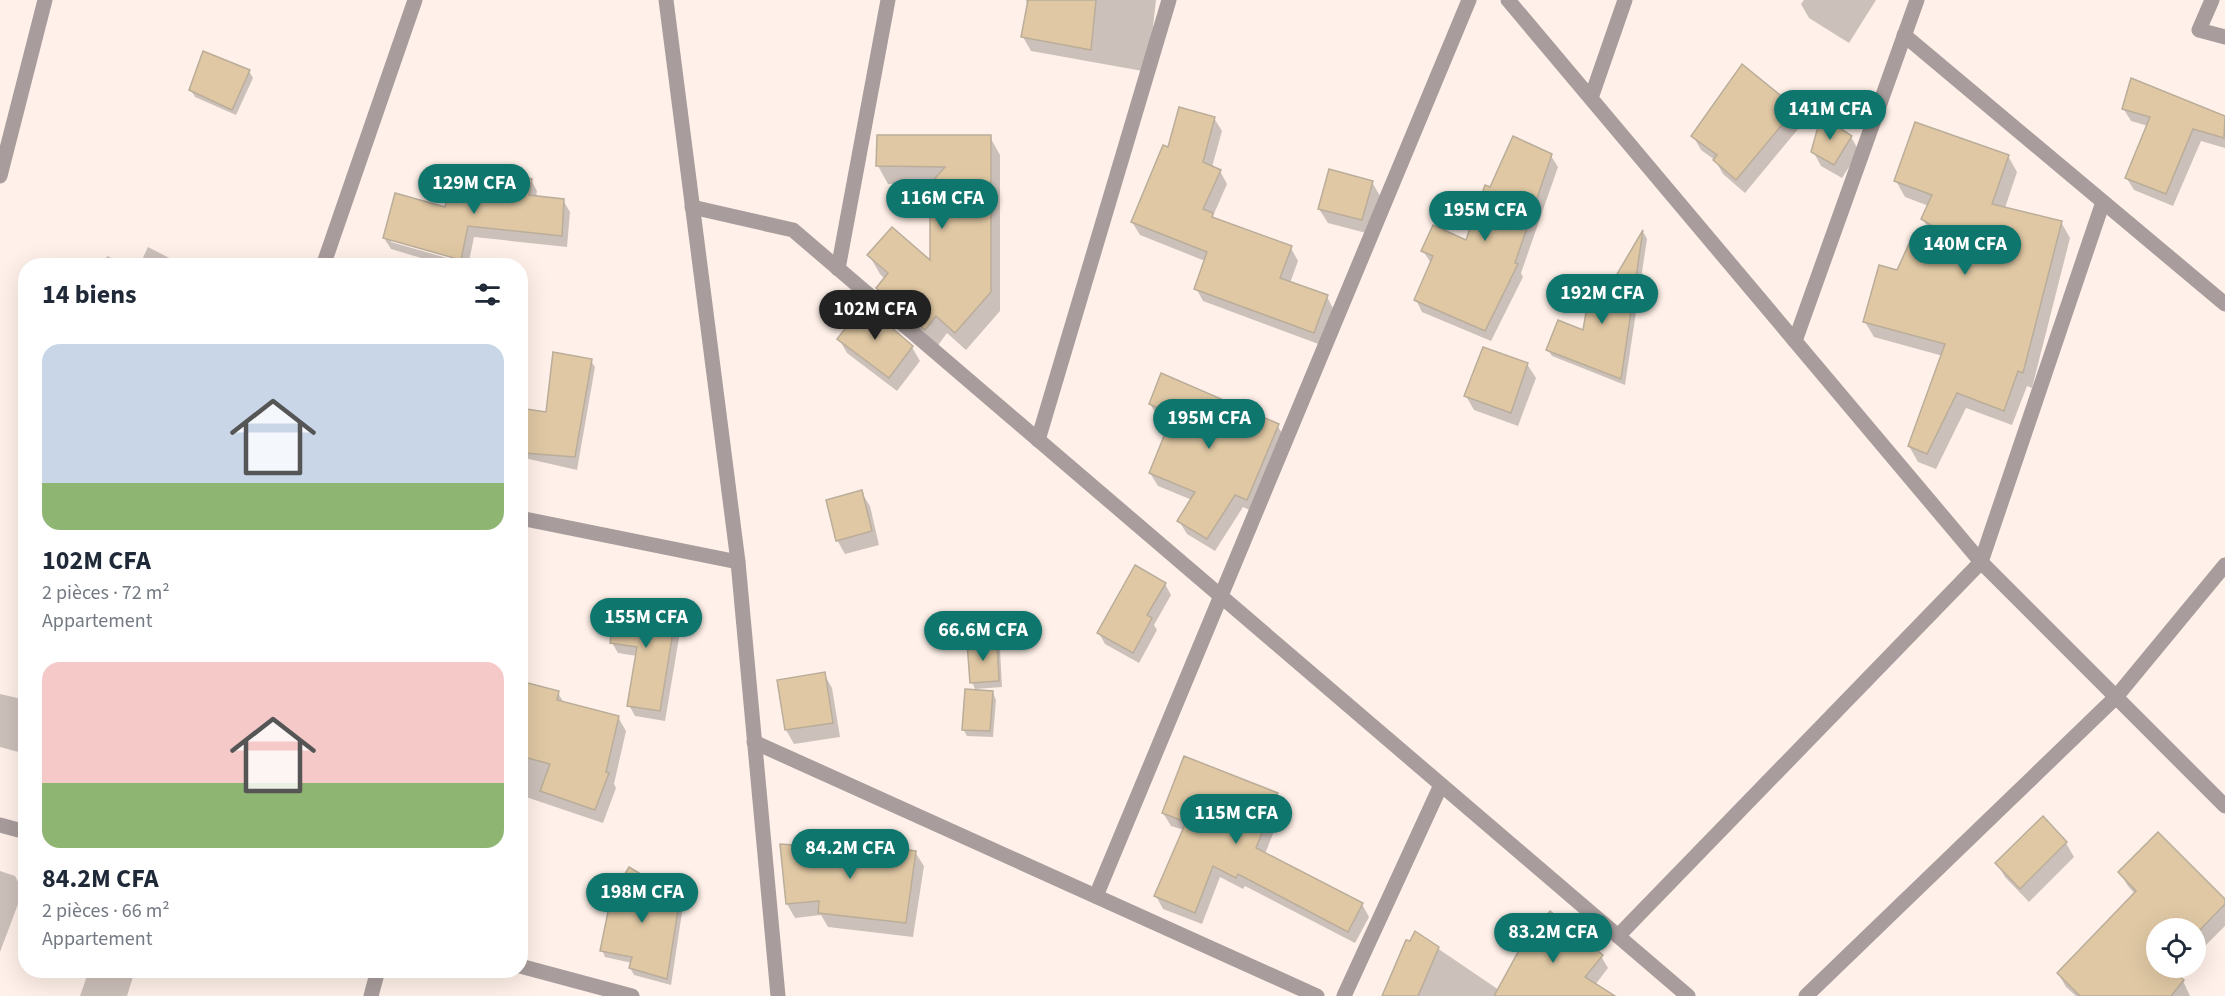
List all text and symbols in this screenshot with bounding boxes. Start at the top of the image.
pin: 141M CFA [1768,90,1892,141]
text: 141M CFA [1788,95,1872,123]
pin: 129M CFA [412,164,536,215]
text: 129M CFA [432,169,516,197]
pin: 116M CFA [880,179,1004,230]
text: 116M CFA [900,184,984,212]
pin: 195M CFA [1423,191,1547,242]
text: 195M CFA [1443,196,1527,224]
pin: 140M CFA [1903,225,2027,276]
text: 140M CFA [1923,230,2007,258]
pin: 192M CFA [1540,274,1664,325]
text: 14 biens [42,276,137,313]
icon: filters [471,278,504,311]
text: 192M CFA [1560,279,1644,307]
pin: 102M CFA [813,290,937,341]
text: 102M CFA [833,295,917,323]
icon: home [219,383,327,491]
pin: 195M CFA [1147,399,1271,450]
text: 195M CFA [1167,404,1251,432]
text: 102M CFA [42,542,151,579]
text: 2 pièces · 72 m² [42,579,170,607]
pin: 155M CFA [584,598,708,649]
text: 155M CFA [604,603,688,631]
text: Appartement [42,607,152,635]
pin: 66.6M CFA [914,611,1052,662]
text: 66.6M CFA [938,616,1028,644]
icon: home [219,701,327,809]
pin: 115M CFA [1174,794,1298,845]
text: 115M CFA [1194,799,1278,827]
pin: 84.2M CFA [781,829,919,880]
text: 84.2M CFA [805,834,895,862]
text: 84.2M CFA [42,860,159,897]
pin: 198M CFA [580,873,704,924]
text: 198M CFA [600,878,684,906]
text: 2 pièces · 66 m² [42,897,170,925]
pin: 83.2M CFA [1484,913,1622,964]
text: 83.2M CFA [1508,918,1598,946]
map controls [2146,918,2206,978]
button: locate [2146,918,2206,978]
text: Appartement [42,925,152,953]

